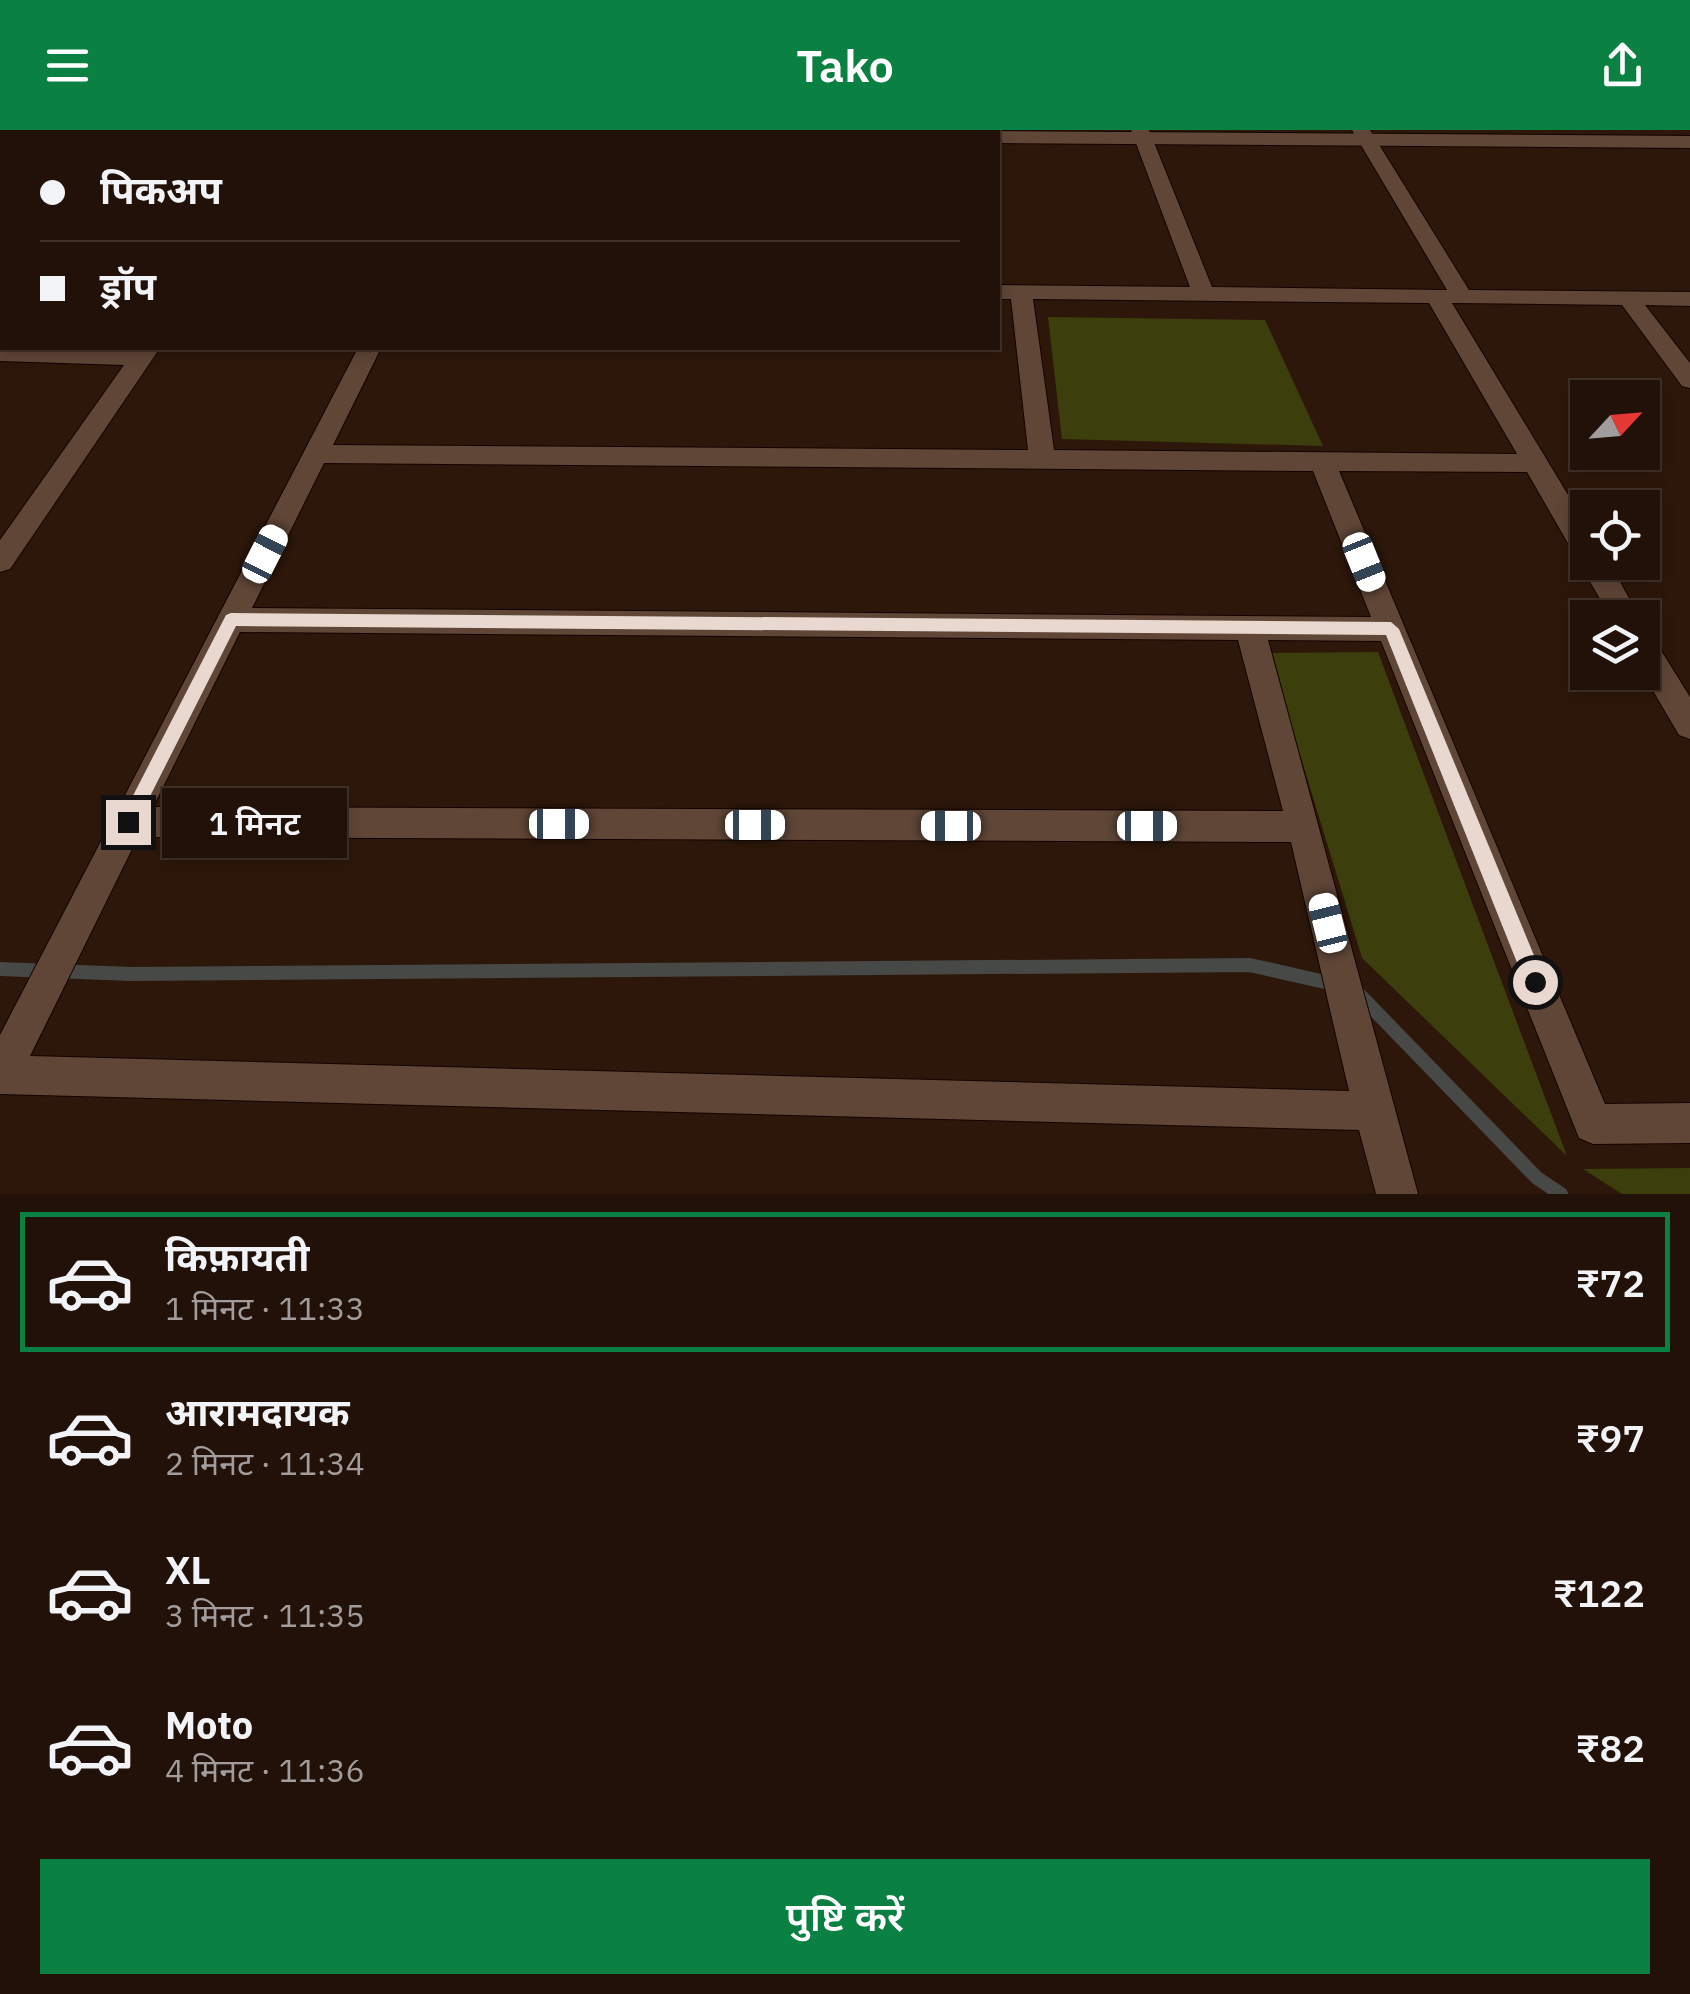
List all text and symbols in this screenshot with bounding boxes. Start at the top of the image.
text: Tako [796,36,894,94]
icon: menu [40,38,95,93]
icon: share [1595,38,1650,93]
text: पिकअप [100,165,222,214]
text: ड्रॉप [100,261,156,310]
north arrow [1570,380,1660,470]
map controls [1570,380,1660,690]
button: locate [1570,490,1660,580]
car [238,520,292,588]
car [1339,529,1389,595]
button: layers [1570,600,1660,690]
callout: 1 मिनट [163,787,348,857]
route end [106,800,151,845]
text: 1 मिनट [209,802,300,844]
car [529,809,589,839]
car [725,810,785,840]
car [921,811,981,841]
car [1117,811,1177,841]
car [1306,890,1350,956]
route start [1513,960,1558,1005]
text: किफ़ायती [165,1232,309,1281]
icon: car [45,1237,135,1327]
text: ₹72 [1576,1258,1645,1307]
text: 1 मिनट · 11:33 [165,1287,365,1329]
text: आरामदायक [165,1387,349,1436]
icon: car [45,1392,135,1482]
text: ₹97 [1576,1413,1645,1462]
text: 2 मिनट · 11:34 [165,1442,365,1484]
text: XL [165,1545,211,1594]
icon: car [45,1547,135,1637]
text: ₹122 [1553,1568,1645,1617]
text: 3 मिनट · 11:35 [165,1594,365,1636]
text: Moto [165,1700,253,1749]
icon: car [45,1702,135,1792]
text: ₹82 [1576,1723,1645,1772]
text: 4 मिनट · 11:36 [165,1749,365,1791]
button: पुष्टि करें [40,1859,1650,1974]

